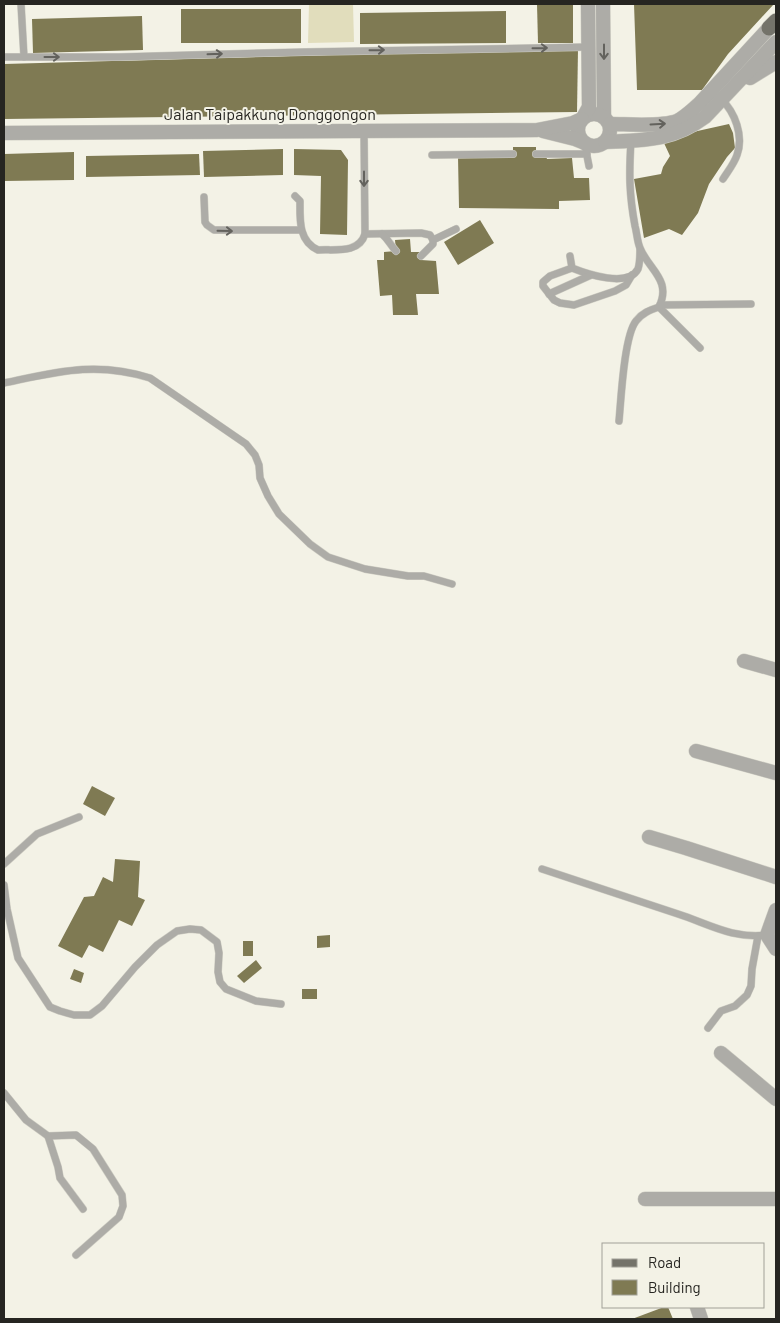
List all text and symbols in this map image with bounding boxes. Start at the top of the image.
one-way arrow [532,43,548,53]
one-way arrow [599,44,609,60]
one-way arrow [369,45,385,55]
one-way arrow [206,49,223,59]
one-way arrow [44,52,60,62]
street label: Jalan Taipakkung Donggongon [164,104,376,123]
one-way arrow [650,119,666,128]
one-way arrow [360,171,369,187]
one-way arrow [217,226,233,235]
legend [602,1243,765,1308]
text: Road [648,1253,681,1271]
text: Building [648,1278,701,1296]

